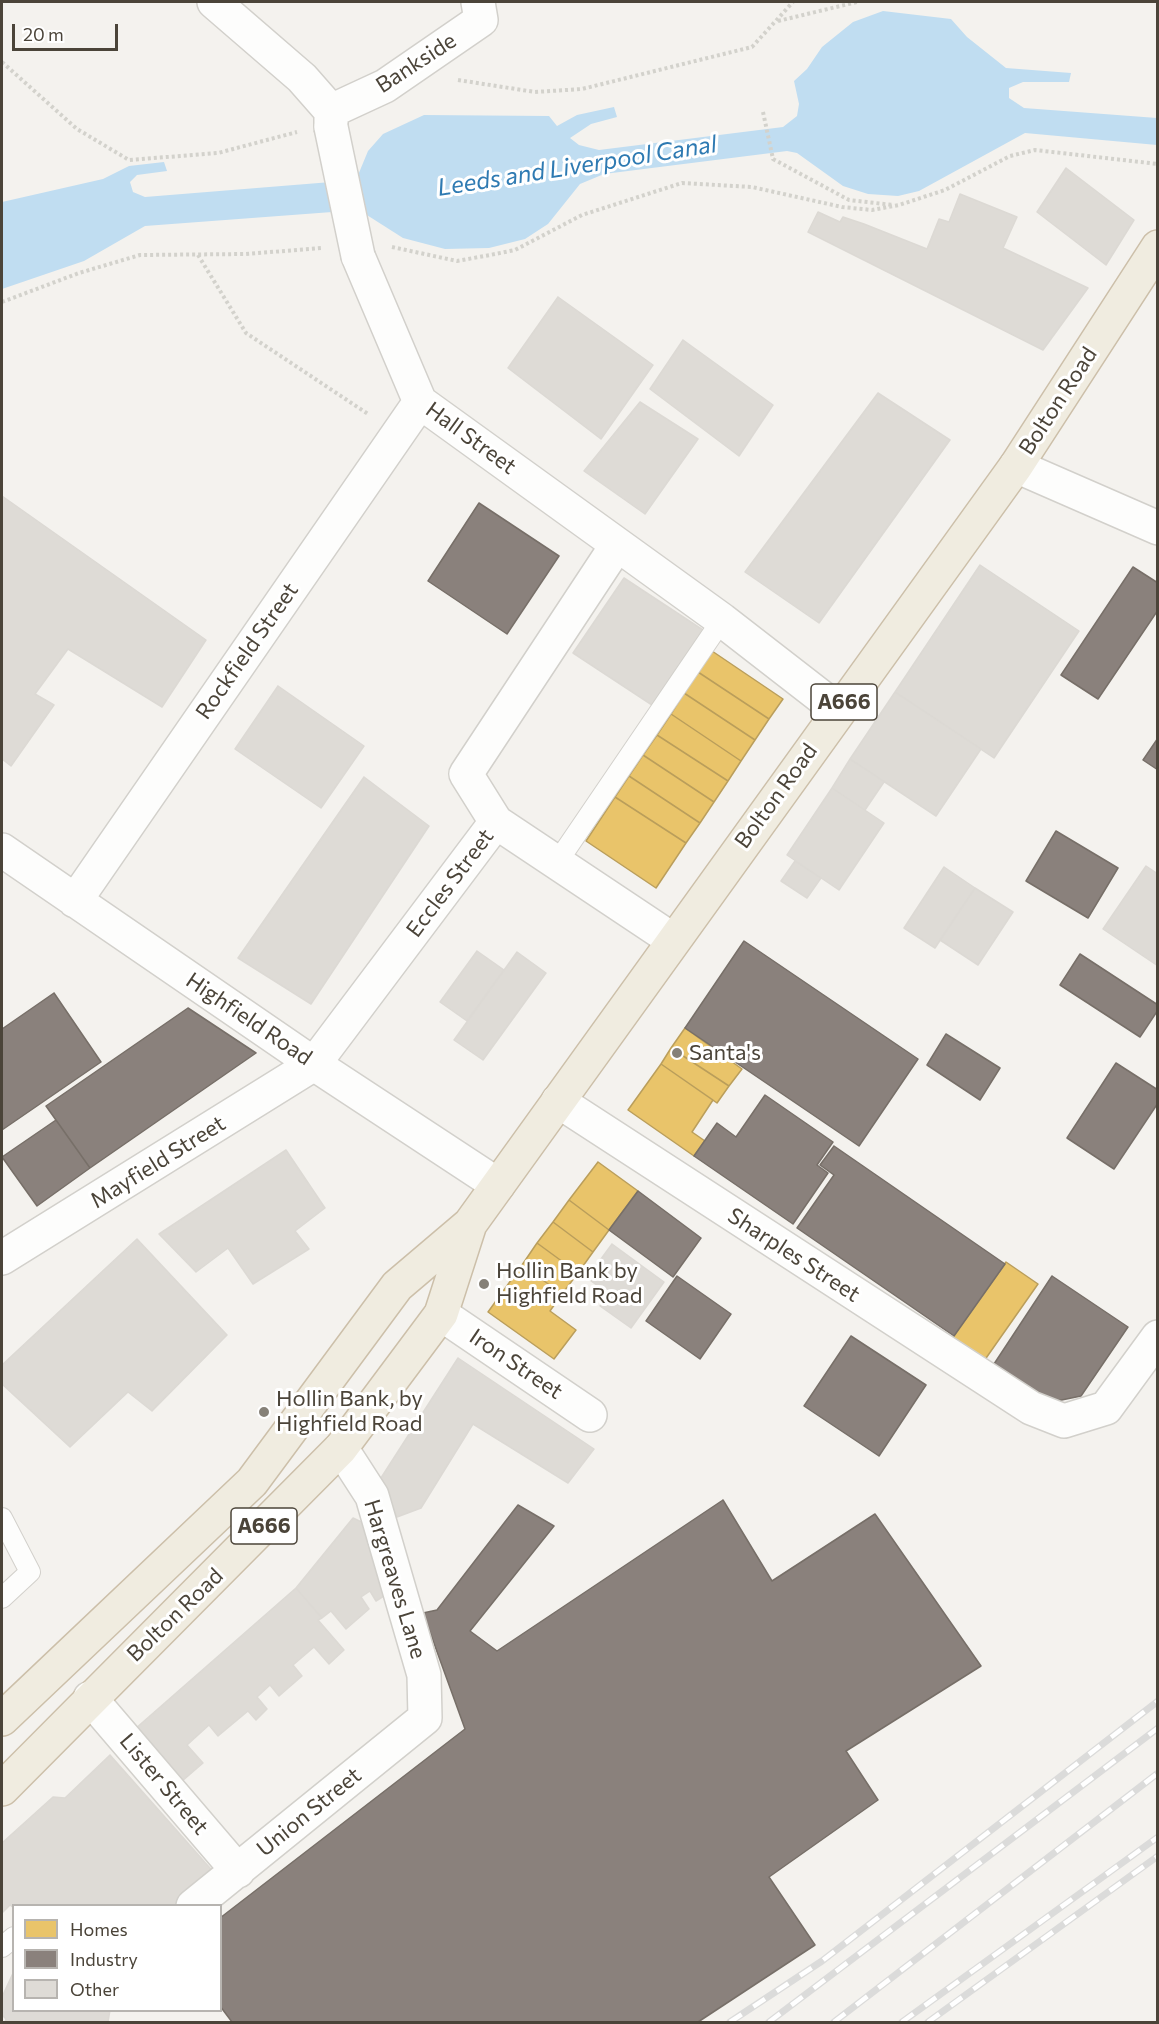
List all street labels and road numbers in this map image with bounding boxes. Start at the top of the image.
street label: Bankside [371,27,461,99]
street label: Bolton Road [1013,342,1103,460]
street label: Hall Street [421,396,521,480]
street label: Rockfield Street [190,578,304,724]
road number: A666 [811,684,877,720]
street label: Bolton Road [729,738,823,854]
street label: Eccles Street [401,824,499,942]
street label: Highfield Road [181,967,317,1071]
street label: Mayfield Street [86,1110,230,1214]
street label: Sharples Street [723,1202,865,1308]
street label: Iron Street [464,1323,568,1405]
street label: Hargreaves Lane [358,1496,432,1662]
road number: A666 [231,1508,297,1544]
street label: Bolton Road [122,1563,228,1667]
street label: Lister Street [114,1728,214,1840]
street label: Union Street [252,1762,366,1862]

